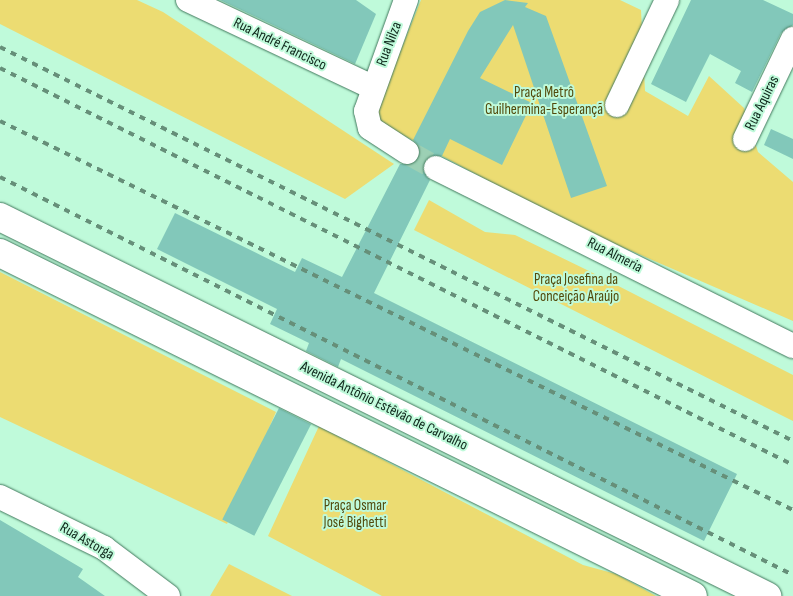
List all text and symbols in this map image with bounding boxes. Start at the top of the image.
street label: Rua André Francisco [230,14,330,74]
street label: Rua Nilza [372,19,406,69]
street label: Rua Aquiras [741,73,783,133]
park label: Praça Metrô Guilhermina-Esperançã [485,83,603,118]
street label: Rua Almeria [584,234,646,276]
park label: Praça Josefina da Conceição Araújo [533,270,619,305]
street label: Avenida Antônio Estêvão de Carvalho [297,358,471,454]
park label: Praça Osmar José Bighetti [324,496,386,531]
street label: Rua Astorga [57,518,117,564]

